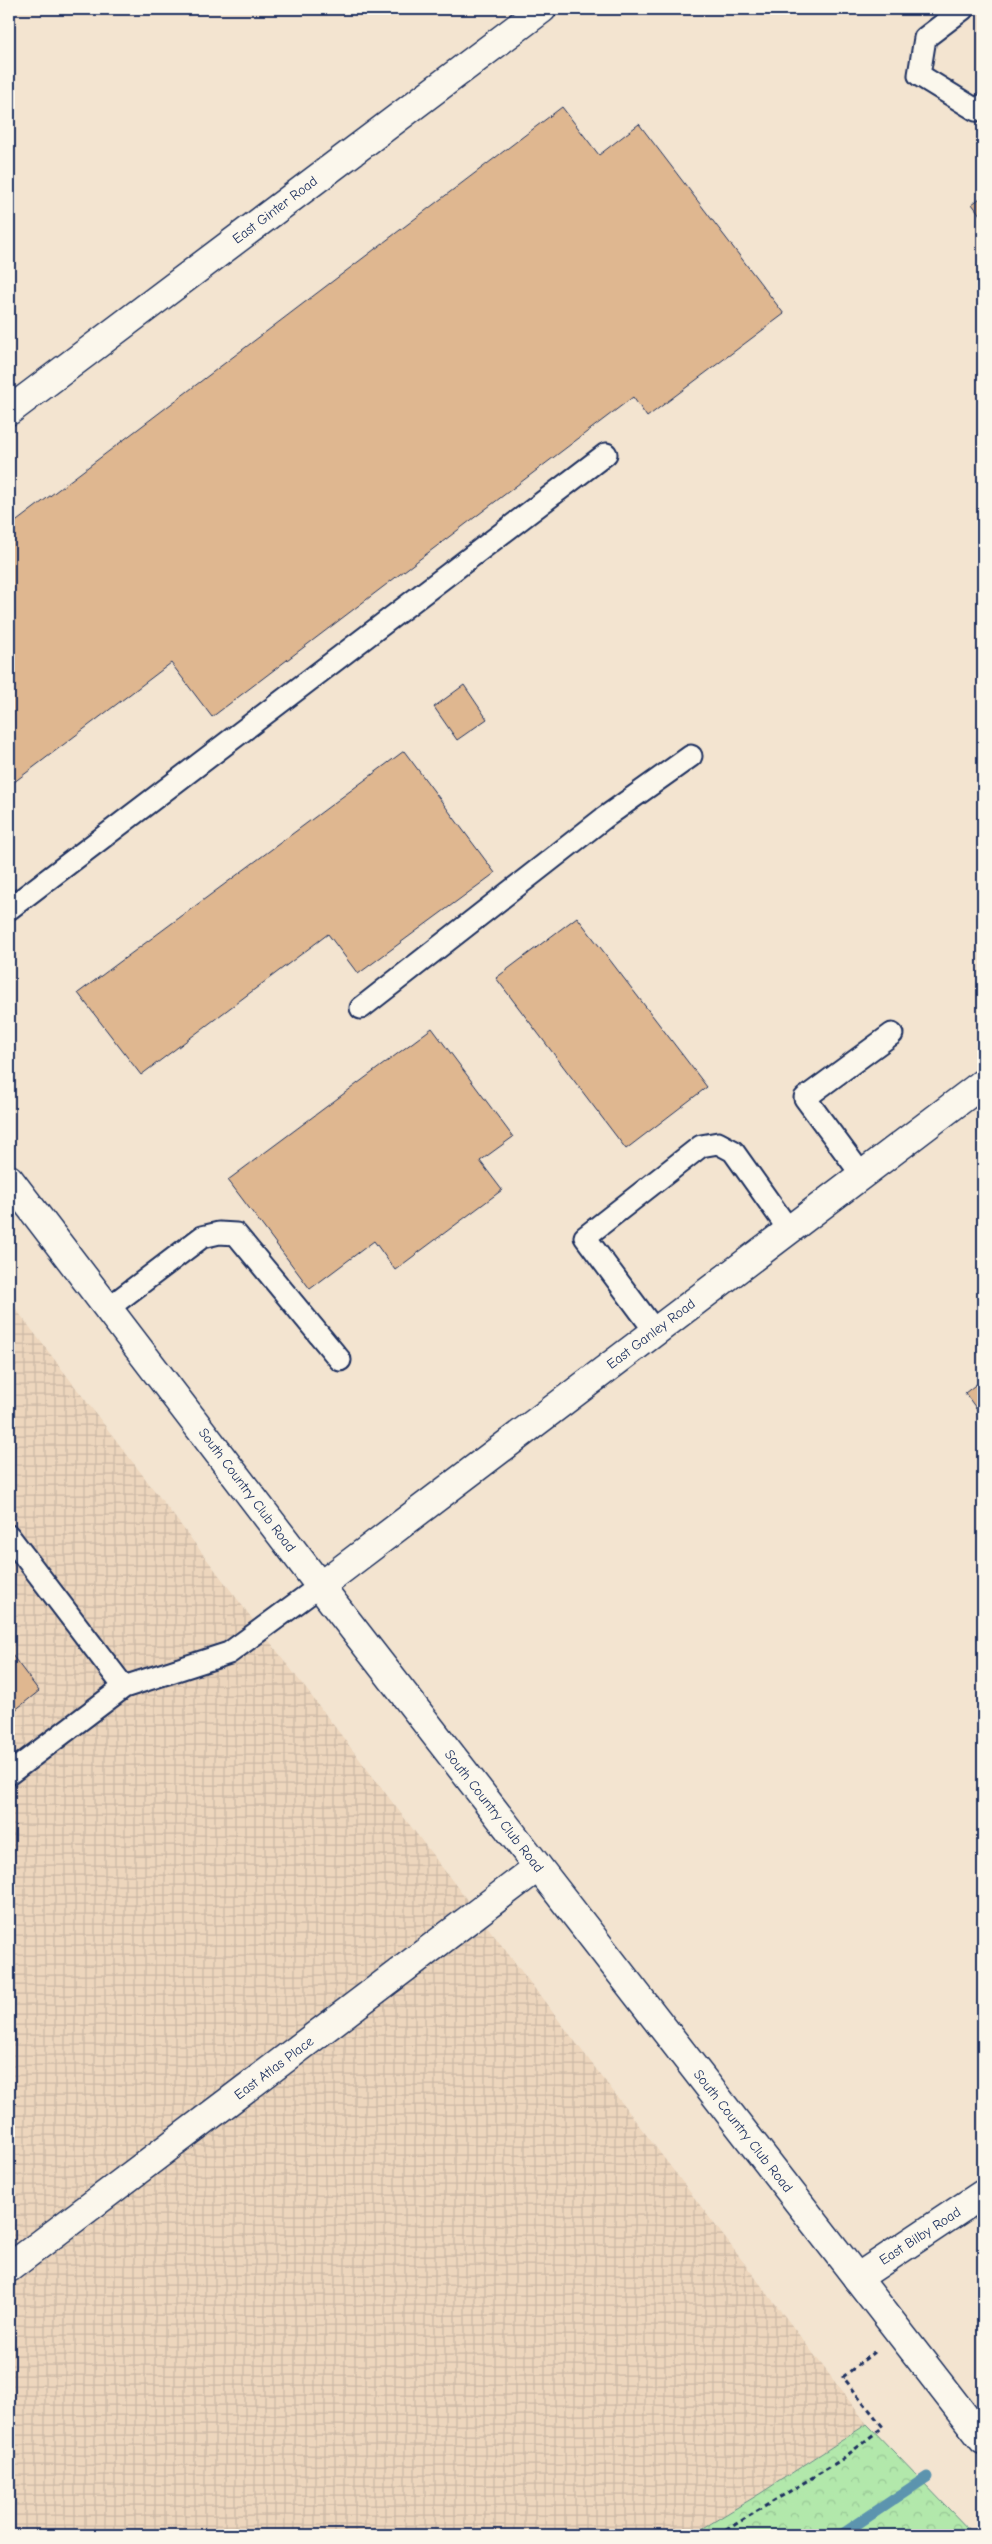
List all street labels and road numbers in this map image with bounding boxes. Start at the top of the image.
street label: East Ginter Road [229,172,321,248]
street label: East Ganley Road [603,1295,699,1373]
street label: South Country Club Road [195,1425,299,1555]
street label: South Country Club Road [441,1746,547,1876]
street label: East Atlas Place [231,2033,317,2103]
street label: South Country Club Road [690,2066,796,2196]
street label: East Bilby Road [876,2203,964,2269]

